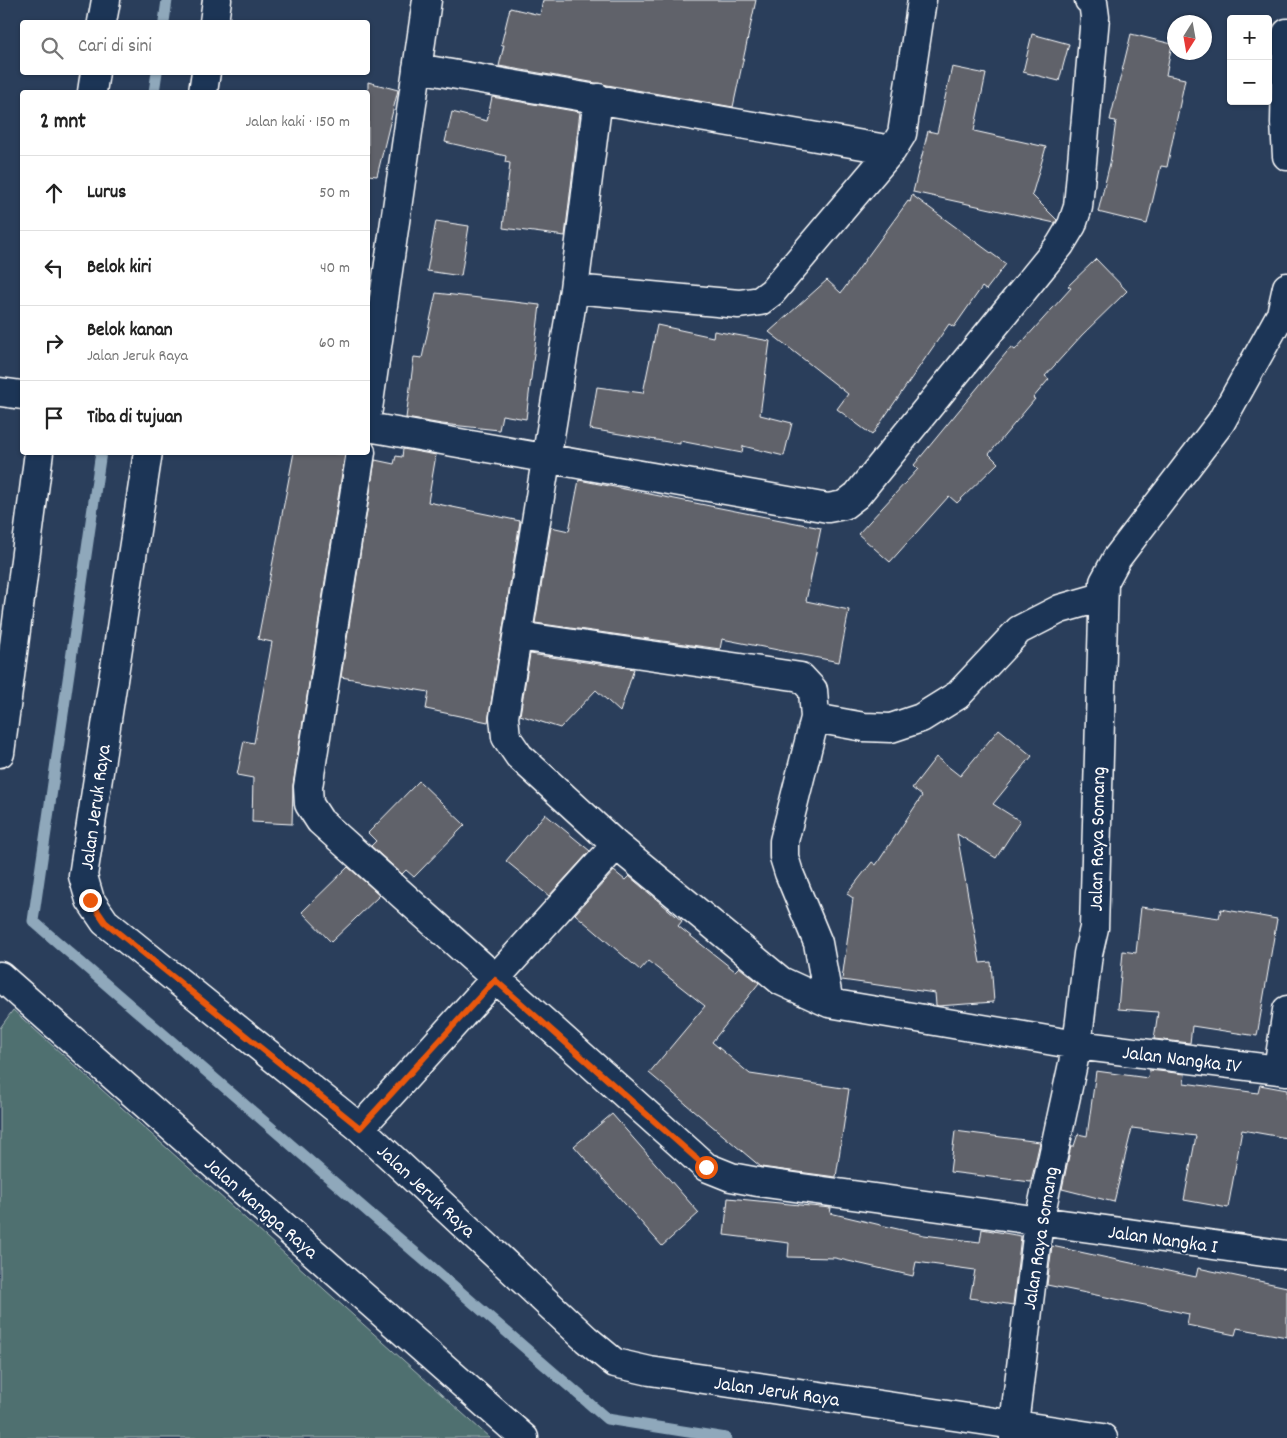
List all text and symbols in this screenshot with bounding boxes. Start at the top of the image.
north arrow [1167,15,1212,60]
map controls [1227,15,1272,105]
button: + [1227,15,1272,60]
search box [20,20,370,75]
icon: search [38,34,66,62]
text: Cari di sini [78,34,152,61]
button: − [1227,60,1272,105]
text: 2 mnt [40,108,86,138]
text: Jalan kaki · 150 m [245,111,350,134]
icon: ahead [40,179,68,207]
text: Lurus [87,180,126,207]
text: 50 m [319,182,350,205]
icon: left [40,254,68,282]
text: Belok kiri [87,255,151,282]
text: 40 m [320,257,350,280]
text: Belok kanan [87,318,173,345]
icon: right [40,329,68,357]
text: 60 m [319,332,350,355]
text: Jalan Jeruk Raya [87,345,188,368]
icon: arrive [40,404,68,432]
text: Tiba di tujuan [87,405,182,432]
street label: Jalan Jeruk Raya [74,742,120,872]
street label: Jalan Raya Somang [1084,766,1114,912]
route end [79,889,102,912]
street label: Jalan Nangka IV [1120,1040,1243,1082]
street label: Jalan Jeruk Raya [369,1139,481,1246]
street label: Jalan Mangga Raya [197,1152,324,1267]
route start [695,1156,718,1179]
street label: Jalan Raya Somang [1017,1165,1067,1312]
street label: Jalan Nangka I [1106,1219,1219,1263]
street label: Jalan Jeruk Raya [712,1370,842,1416]

